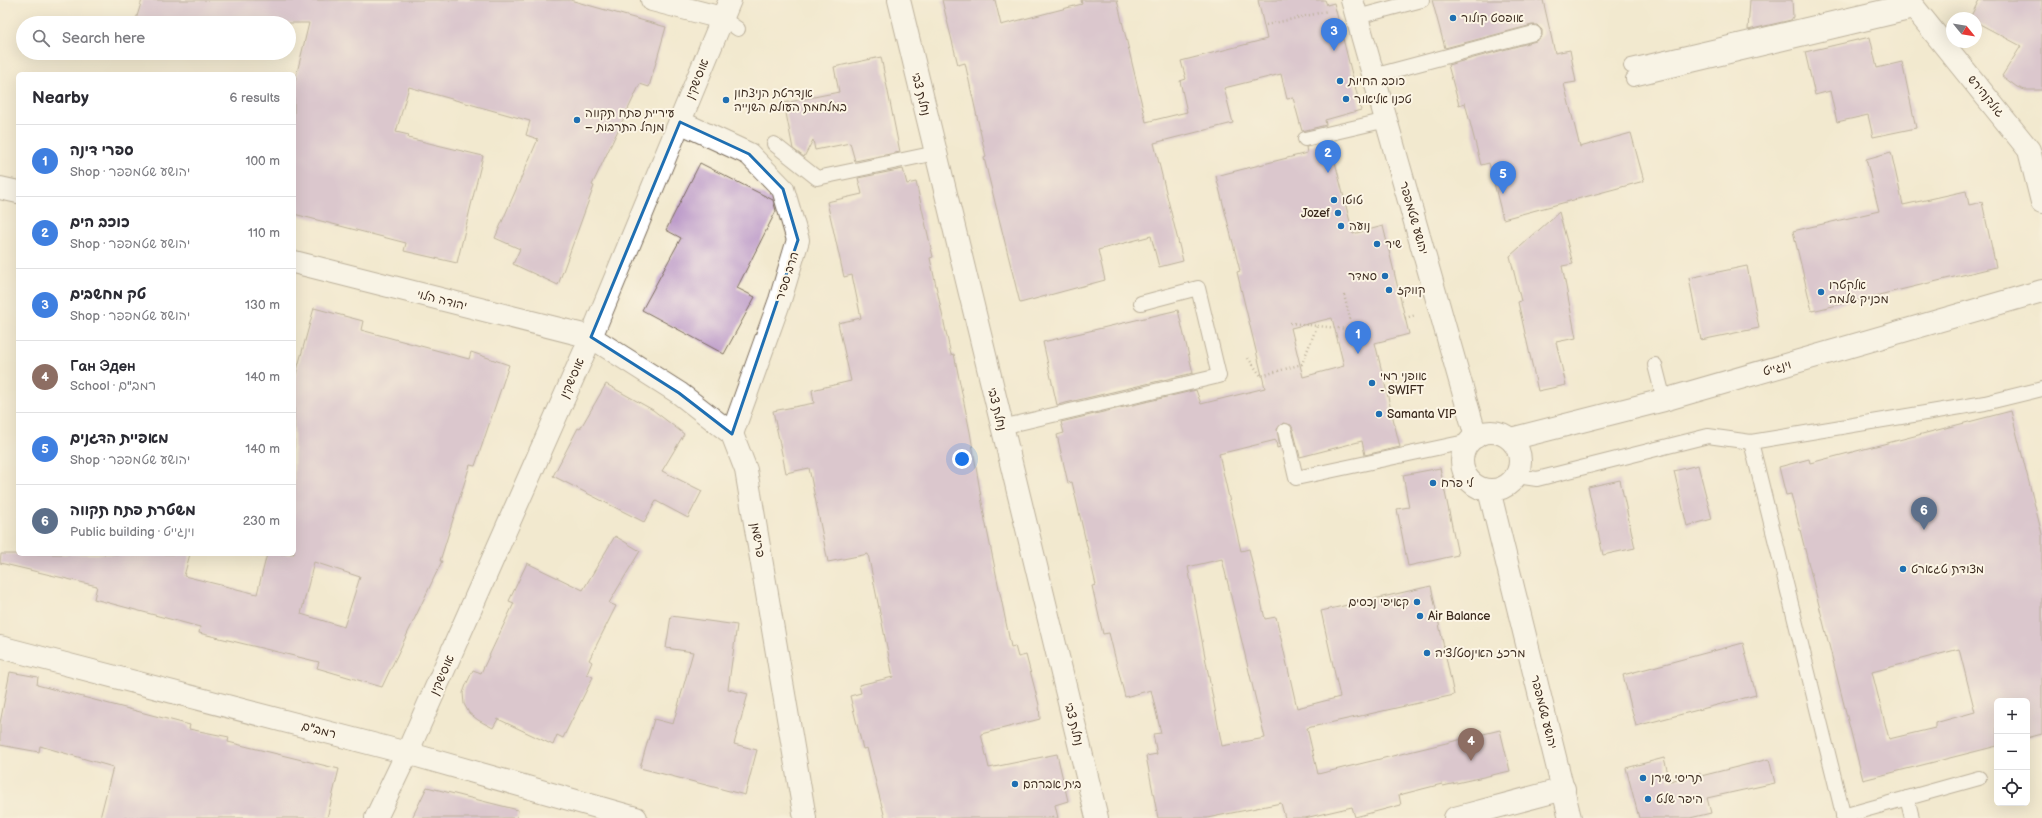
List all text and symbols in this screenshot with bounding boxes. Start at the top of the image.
place label: אופסט קולור [1461,11,1524,26]
north arrow [1946,12,1982,48]
marker: אופסט קולור [1448,13,1458,23]
search box [16,16,296,60]
pin: 3 [1321,18,1347,51]
icon: search [30,27,52,49]
text: Search here [62,29,145,48]
street label: אוסישקין [683,57,712,102]
street label: נחלת צבי [908,71,933,117]
street label: גולדנהירש [1964,72,2007,120]
place label: כוכב החיות [1347,74,1405,89]
marker: כוכב החיות [1335,76,1345,86]
place label: אנדרטת הניצחון במלחמת העולם השנייה [734,86,847,115]
text: Nearby [32,88,89,108]
text: 6 results [230,90,280,106]
place label: טכנו אליאור [1354,92,1412,107]
marker: טכנו אליאור [1341,94,1351,104]
marker: אנדרטת הניצחון במלחמת העולם השנייה [721,95,731,105]
place label: עיריית פתח תקווה – מנהל התרבות [585,106,675,135]
marker: עיריית פתח תקווה – מנהל התרבות [572,115,582,125]
pin: 2 [1315,140,1341,173]
text: ספרי דינה [70,141,133,160]
text: 1 [42,153,48,169]
text: 100 m [245,153,280,169]
pin: 5 [1490,161,1516,194]
text: Shop · יהושע שטמפפר [70,164,190,180]
street label: יהושע שטמפפר [1396,180,1431,256]
place label: טוטו [1342,193,1363,208]
marker: טוטו [1329,195,1339,205]
place label: Jozef [1301,206,1330,221]
marker: Jozef [1333,208,1343,218]
text: כוכב הים [70,213,130,232]
place label: נועה [1349,219,1370,234]
marker: נועה [1336,221,1346,231]
text: 2 [41,225,49,241]
text: 110 m [248,225,280,241]
text: Shop · יהושע שטמפפר [70,236,190,252]
place label: שיר [1385,237,1402,252]
marker: שיר [1372,239,1382,249]
street label: הרב ספיר [773,250,802,302]
place label: סמדר [1348,269,1377,284]
marker: סמדר [1380,271,1390,281]
place label: אלקטרו מכניק שלמה [1829,278,1889,307]
place label: קווקז [1397,283,1425,298]
text: טק מחשבים [70,285,146,304]
marker: קווקז [1384,285,1394,295]
street label: יהודה הלוי [415,287,468,314]
marker: אלקטרו מכניק שלמה [1816,287,1826,297]
text: 3 [41,297,49,313]
text: 130 m [245,297,280,313]
text: Shop · יהושע שטמפפר [70,308,190,324]
pin: 1 [1345,321,1371,354]
street label: אוסישקין [557,356,588,401]
text: Ган Эден [70,357,136,376]
street label: וינגייט [1761,357,1793,380]
text: 4 [41,369,49,385]
text: 140 m [245,369,280,385]
place label: אופני רמי - SWIFT [1380,369,1427,398]
text: School · רמב"ם [70,378,156,394]
marker: אופני רמי - SWIFT [1367,378,1377,388]
street label: נחלת צבי [984,386,1009,432]
place label: Samanta VIP [1387,407,1457,422]
marker: Samanta VIP [1374,409,1384,419]
text: מאפיית הדגנים [70,429,169,448]
text: 5 [41,441,49,457]
text: 140 m [245,441,280,457]
your location [952,449,972,469]
text: Shop · יהושע שטמפפר [70,452,190,468]
place label: לי פרח [1441,476,1474,491]
marker: לי פרח [1428,478,1438,488]
pin: 6 [1911,497,1937,530]
text: משטרת פתח תקווה [70,501,196,520]
text: 6 [41,513,49,529]
text: 230 m [243,513,280,529]
street label: פרישמן [747,521,768,559]
text: Public building · וינגייט [70,524,194,540]
place label: מצודת טגארט [1911,562,1984,577]
marker: מצודת טגארט [1898,564,1908,574]
place label: קאיפי נכסים [1348,595,1409,610]
marker: קאיפי נכסים [1412,597,1422,607]
place label: Air Balance [1428,609,1490,624]
marker: Air Balance [1415,611,1425,621]
place label: מרכז האינסטלציה [1435,646,1526,661]
marker: מרכז האינסטלציה [1422,648,1432,658]
street label: אוסישקין [427,653,458,698]
street label: יהושע שטמפפר [1527,674,1560,751]
map controls [1994,698,2030,806]
button: + [1994,698,2030,734]
street label: נחלת צבי [1061,701,1086,747]
street label: רמב"ם [300,719,338,742]
pin: 4 [1458,728,1484,761]
button: − [1994,734,2030,770]
button: locate [1994,770,2030,806]
place label: תריסי שירן [1651,771,1703,786]
marker: תריסי שירן [1638,773,1648,783]
place label: בית אברהם [1023,777,1081,792]
marker: בית אברהם [1010,779,1020,789]
place label: היפר שלט [1656,792,1703,807]
marker: היפר שלט [1643,794,1653,804]

